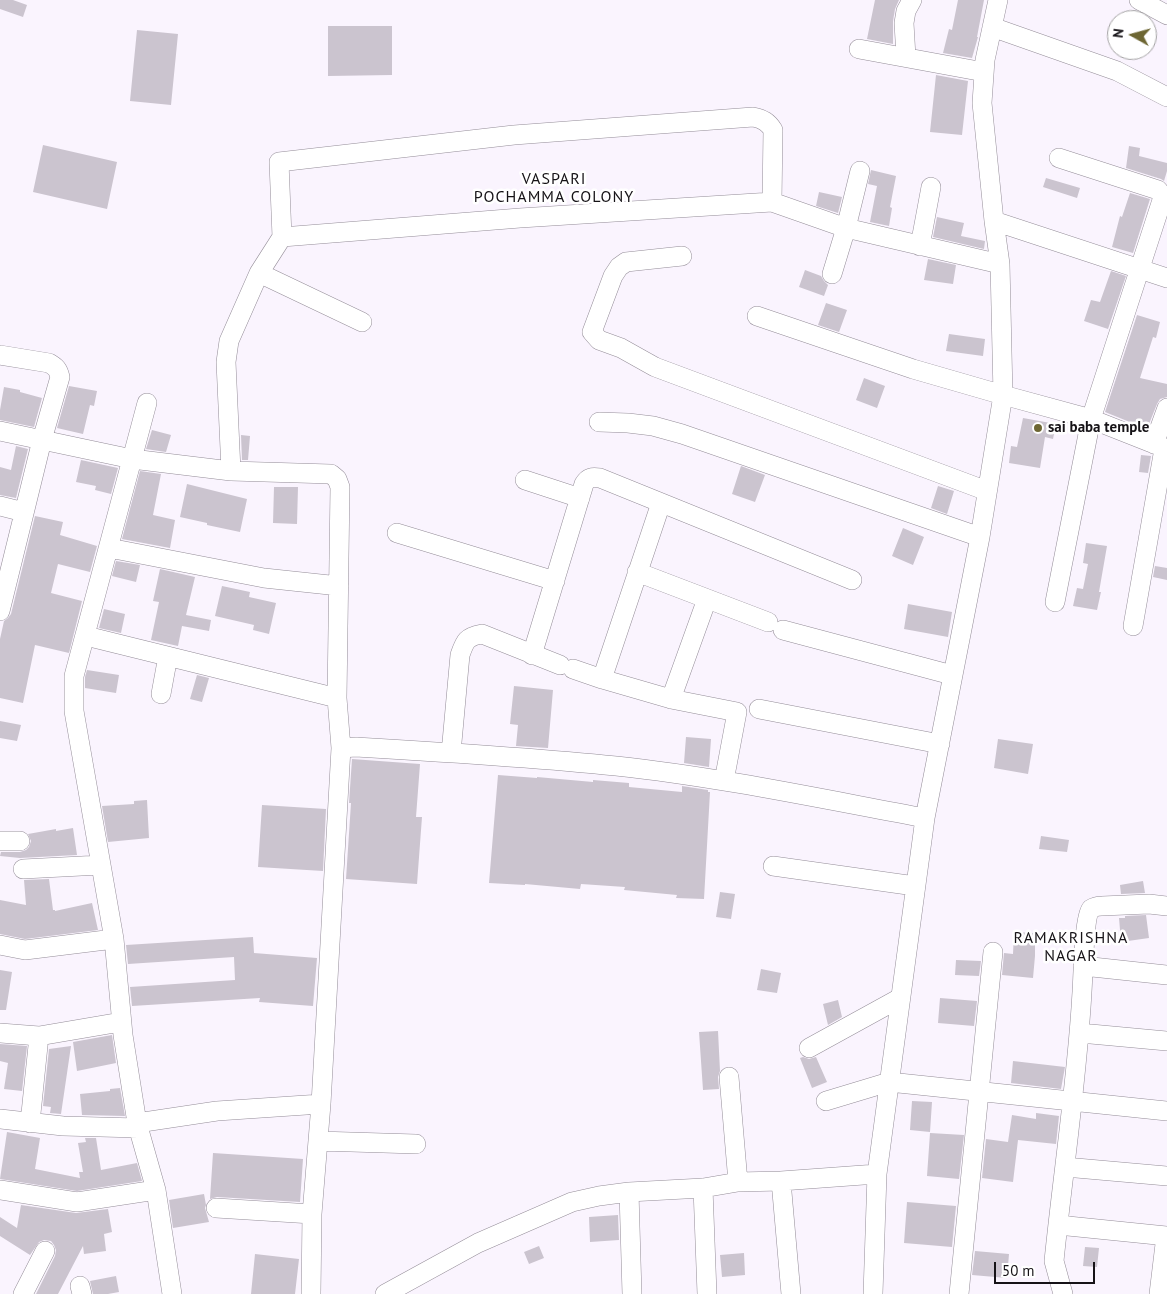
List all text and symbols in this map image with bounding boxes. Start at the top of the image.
north arrow [1107,10,1157,60]
text: N [1109,28,1128,39]
district label: VASPARI POCHAMMA COLONY [472,169,636,207]
place label: sai baba temple [1048,419,1149,437]
marker: sai baba temple [1032,422,1044,434]
district label: RAMAKRISHNA NAGAR [1012,928,1130,966]
scale bar [997,1252,1098,1284]
text: 50 m [1002,1261,1035,1280]

